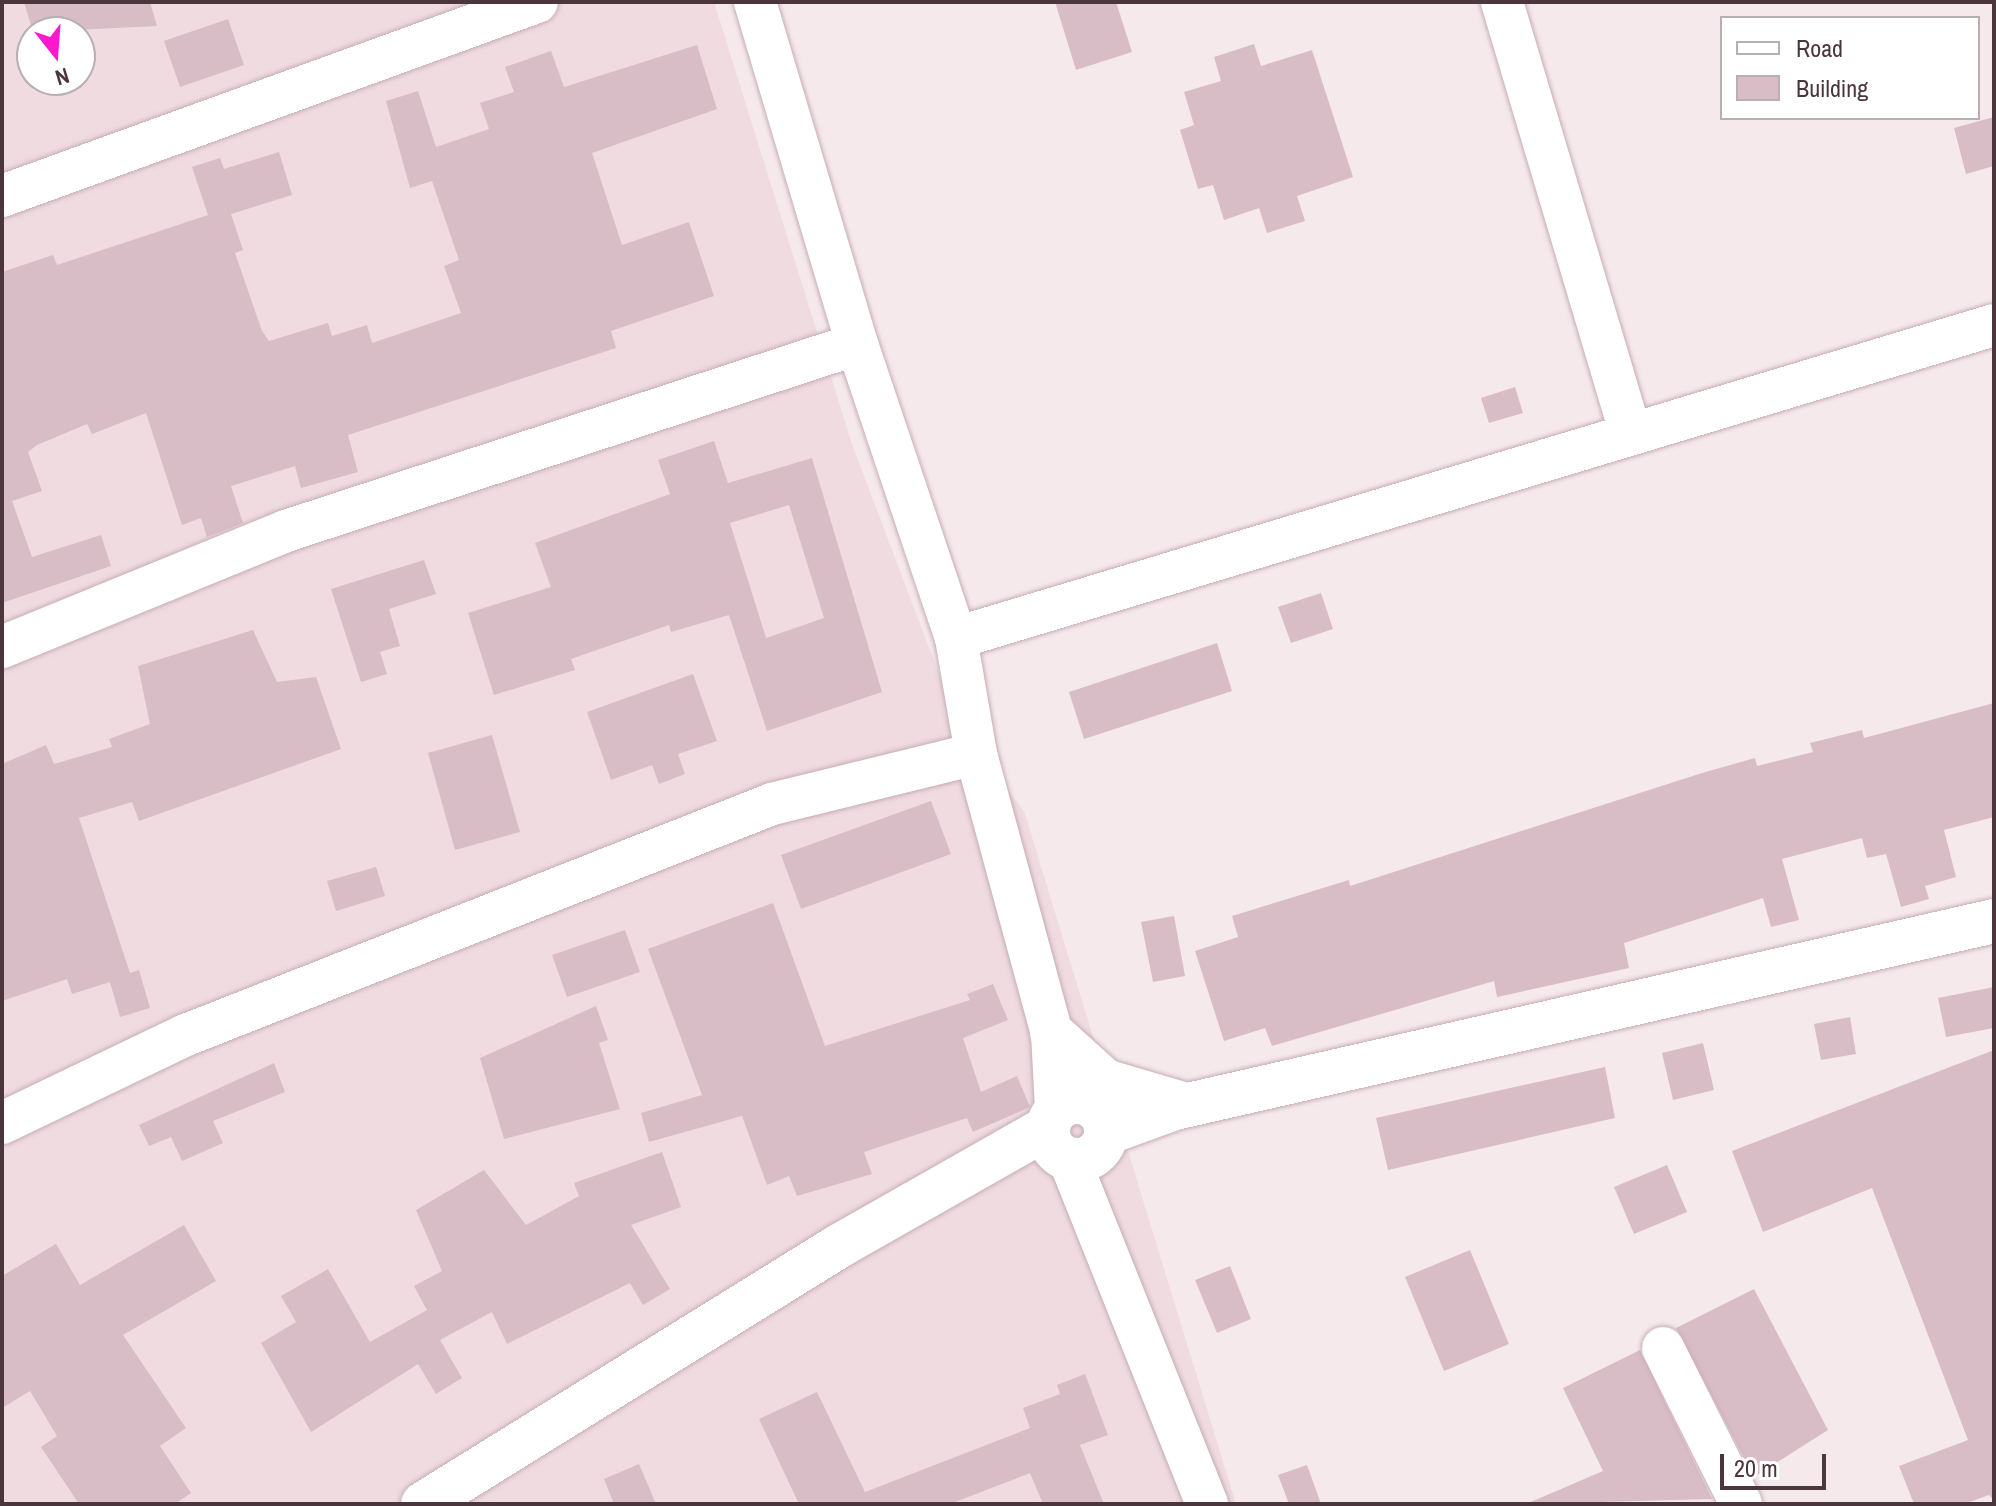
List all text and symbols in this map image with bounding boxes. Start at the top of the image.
north arrow [16,16,96,96]
legend [1720,16,1980,120]
text: Road [1796,32,1843,64]
text: N [52,61,73,93]
text: Building [1796,72,1868,104]
scale bar [1724,1438,1830,1488]
text: 20 m [1734,1452,1778,1484]

